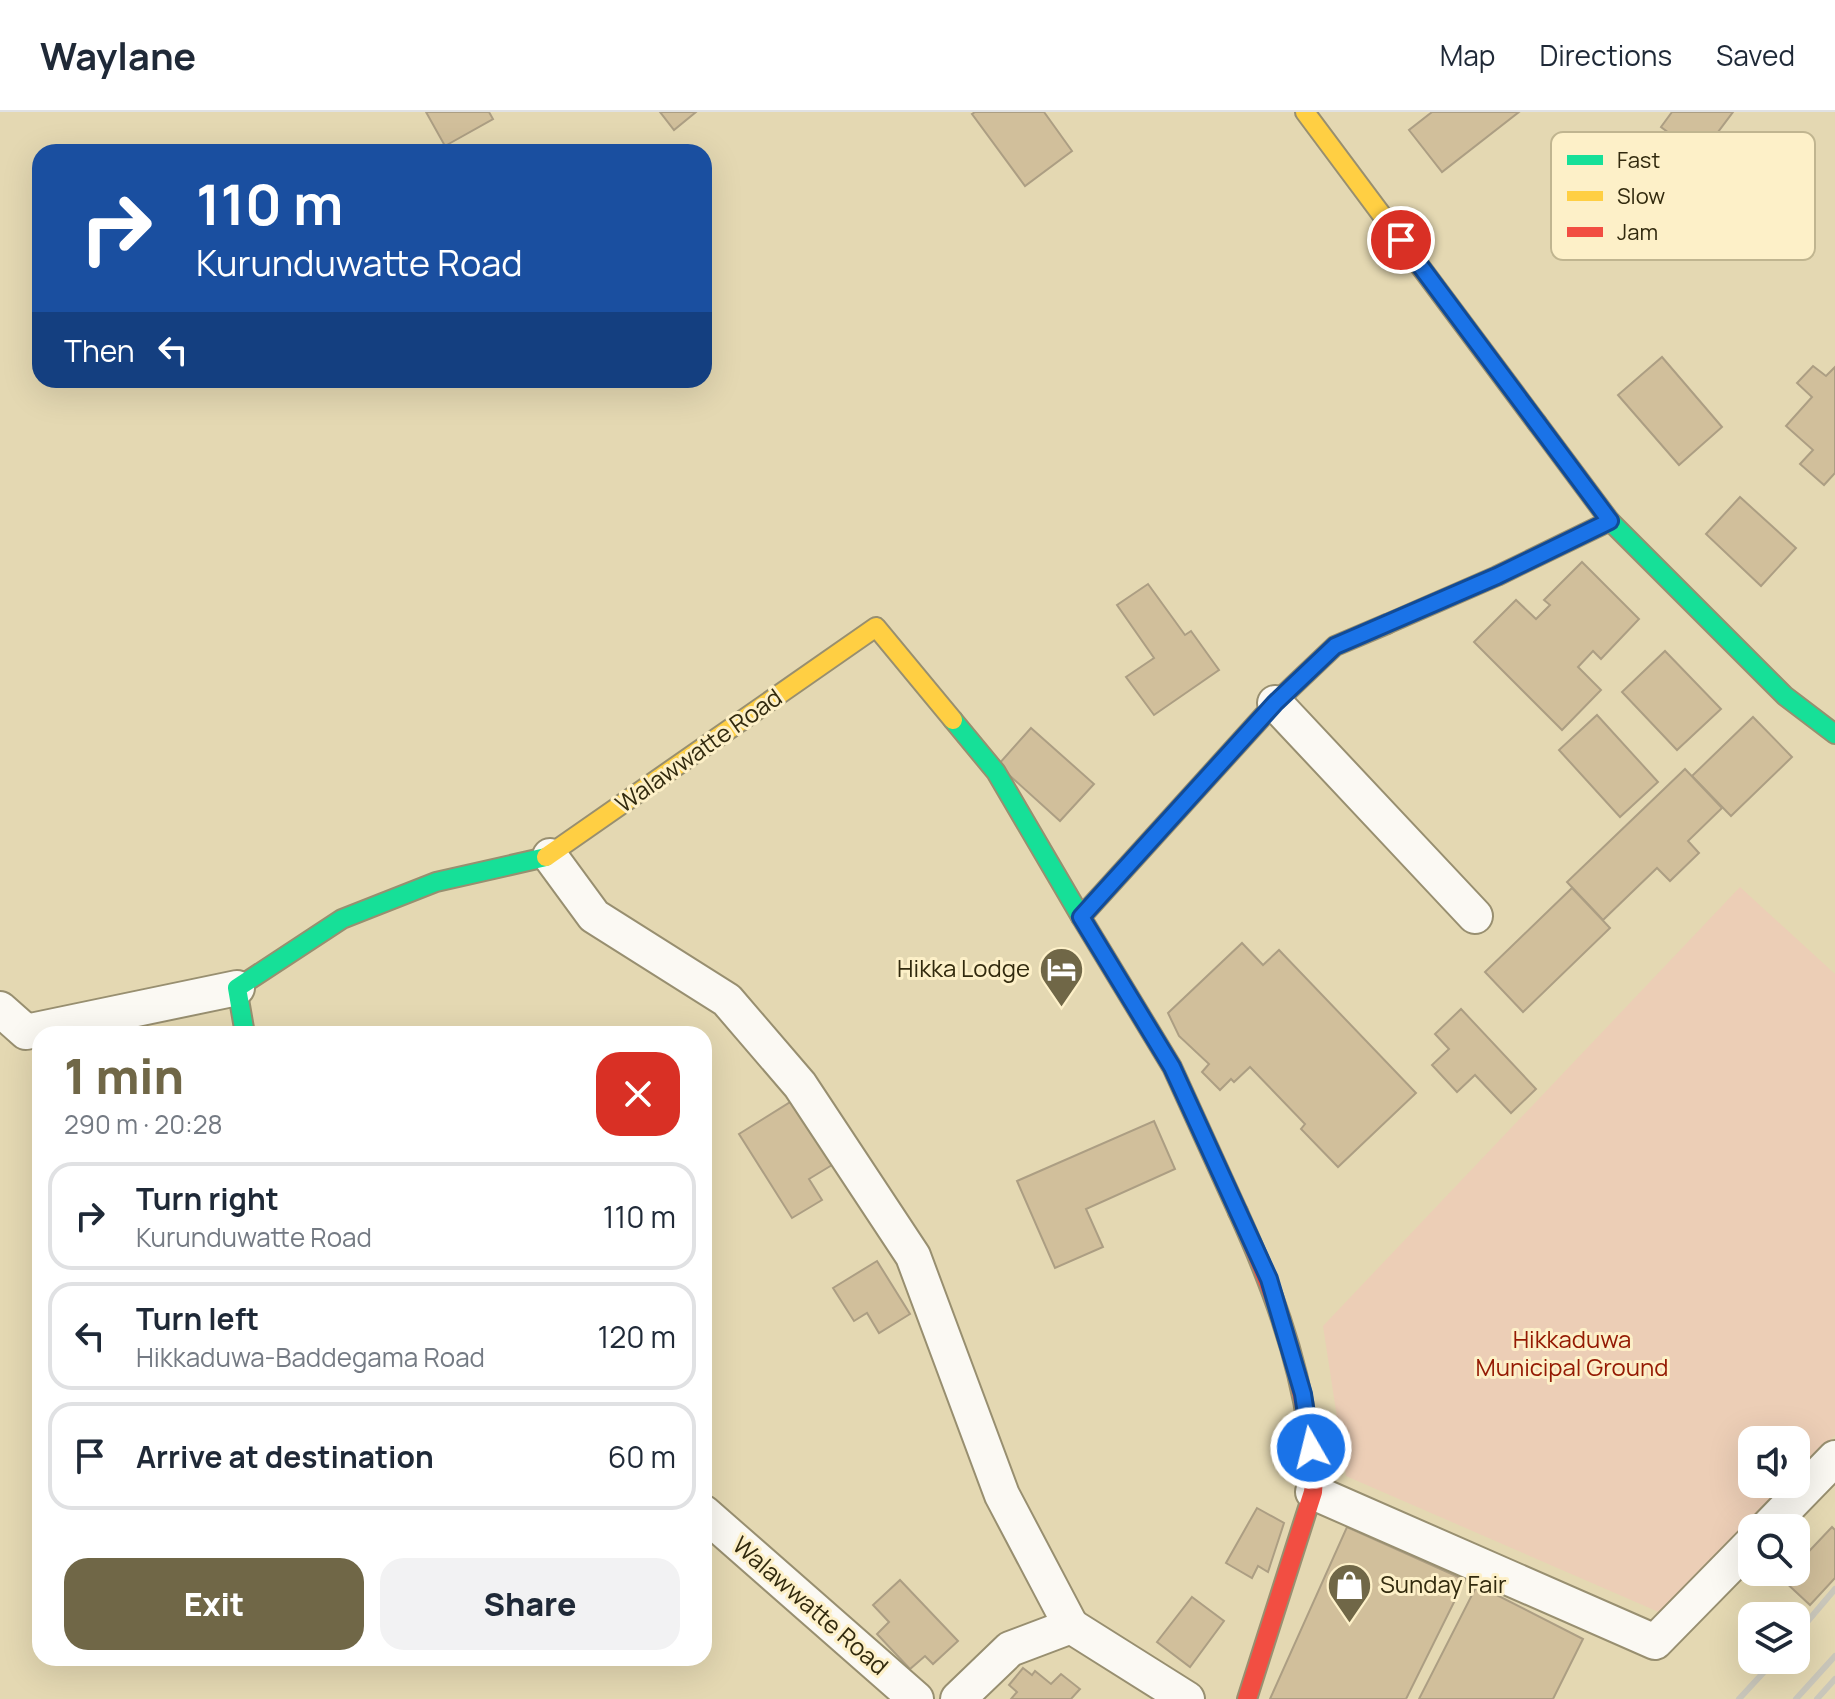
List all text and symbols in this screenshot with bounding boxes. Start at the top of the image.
text: Waylane [40,29,196,81]
text: Map [1440,36,1495,74]
text: Directions [1539,36,1672,74]
text: Saved [1716,36,1795,74]
legend [1551,132,1815,260]
text: Fast [1617,145,1660,175]
text: 110 m [196,165,343,242]
icon: right [64,176,168,280]
text: Slow [1617,181,1665,211]
pin [1367,206,1435,274]
text: Jam [1617,217,1658,247]
icon: arrive [1379,218,1423,262]
text: Kurunduwatte Road [196,238,523,287]
icon: left [151,328,195,372]
text: Then [64,330,135,371]
street label: Walawwatte Road [608,680,788,820]
hotel icon: Hikka Lodge [1037,945,1085,1008]
place label: Hikka Lodge [897,951,1030,984]
text: 1 min [64,1043,184,1108]
button: close [596,1052,680,1136]
text: 290 m · 20:28 [64,1106,223,1142]
text: Turn right [136,1178,279,1219]
icon: right [68,1194,112,1238]
text: 110 m [603,1196,676,1237]
text: Kurunduwatte Road [136,1219,372,1255]
text: Turn left [136,1298,259,1339]
icon: left [68,1314,112,1358]
text: 120 m [597,1316,676,1357]
park label: Hikkaduwa Municipal Ground [1476,1322,1668,1383]
text: Hikkaduwa-Baddegama Road [136,1339,485,1375]
position arrow [1269,1406,1353,1490]
map controls [1738,1426,1810,1674]
button: sound [1738,1426,1810,1498]
icon: arrive [68,1434,112,1478]
text: Arrive at destination [136,1436,434,1477]
text: 60 m [608,1436,676,1477]
button: search [1738,1514,1810,1586]
street label: Walawwatte Road [726,1528,896,1682]
button: Exit [64,1558,364,1650]
button: Share [380,1558,680,1650]
shop icon: Sunday Fair [1325,1561,1373,1624]
place label: Sunday Fair [1380,1567,1507,1600]
button: layers [1738,1602,1810,1674]

